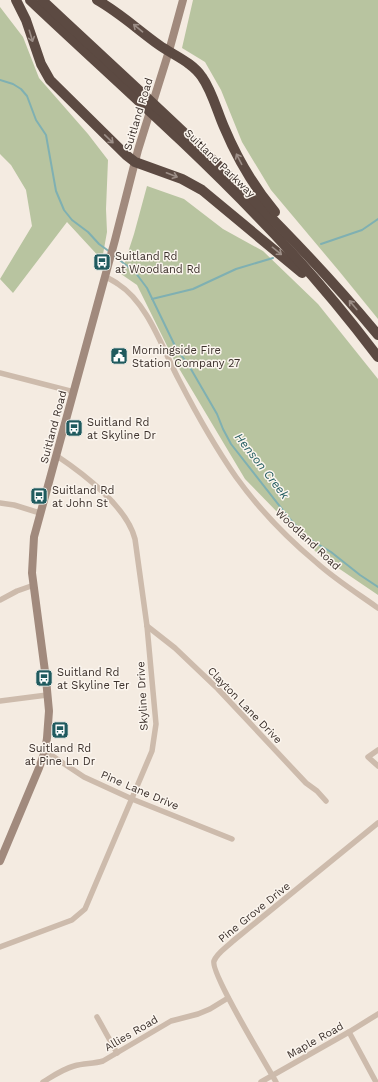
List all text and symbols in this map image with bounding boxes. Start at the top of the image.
one-way arrow [132,24,143,33]
one-way arrow [28,29,35,42]
street label: Suitland Road [121,76,156,152]
street label: Suitland Parkway [182,126,258,200]
one-way arrow [104,134,114,144]
one-way arrow [234,153,242,165]
one-way arrow [166,172,178,180]
one-way arrow [271,247,282,256]
place label: Suitland Rd at Woodland Rd [115,250,200,276]
bus stop icon: Suitland Rd at Woodland Rd [92,252,112,272]
one-way arrow [348,300,357,310]
place label: Morningside Fire Station Company 27 [132,344,240,370]
public building icon: Morningside Fire Station Company 27 [109,346,129,366]
street label: Suitland Road [37,389,69,465]
place label: Suitland Rd at Skyline Dr [87,416,156,442]
bus stop icon: Suitland Rd at Skyline Dr [64,418,84,438]
water label: Henson Creek [232,430,292,502]
place label: Suitland Rd at John St [52,484,114,510]
bus stop icon: Suitland Rd at John St [29,486,49,506]
street label: Woodland Road [272,506,343,573]
street label: Skyline Drive [134,661,151,731]
street label: Clayton Lane Drive [205,664,285,746]
place label: Suitland Rd at Skyline Ter [57,666,130,692]
bus stop icon: Suitland Rd at Skyline Ter [34,668,54,688]
bus stop icon: Suitland Rd at Pine Ln Dr [50,720,70,740]
place label: Suitland Rd at Pine Ln Dr [25,742,96,768]
street label: Pine Lane Drive [99,768,181,813]
street label: Pine Grove Drive [216,879,293,945]
street label: Allies Road [102,1013,160,1054]
street label: Maple Road [285,1020,346,1061]

